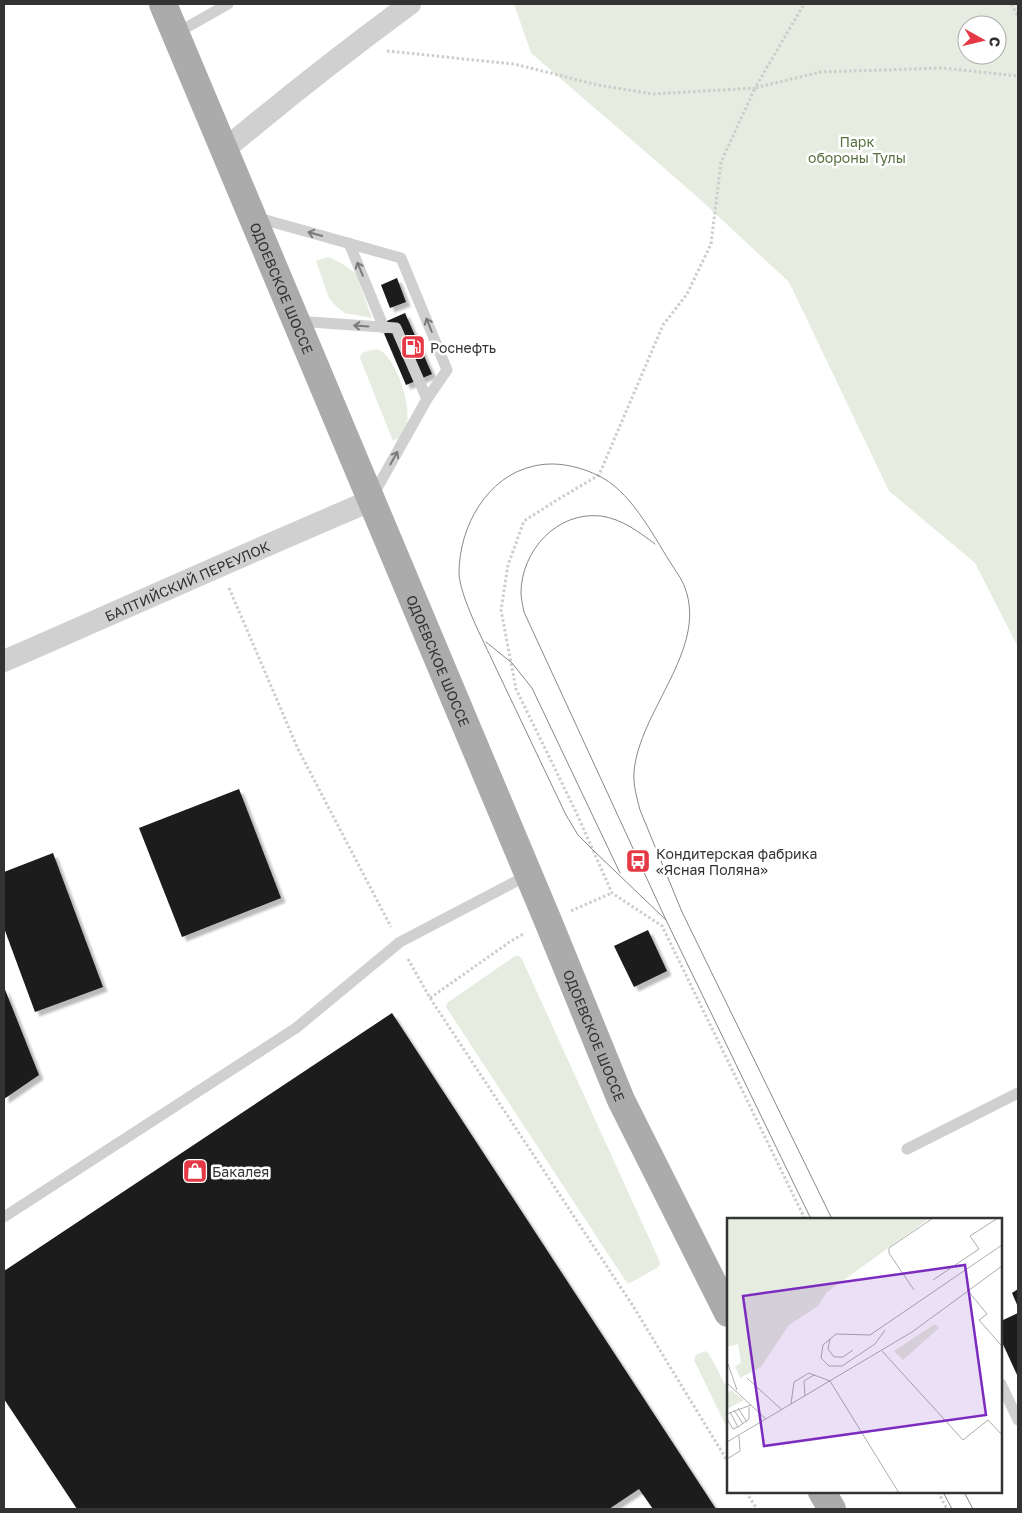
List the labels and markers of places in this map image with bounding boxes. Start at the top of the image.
fuel station icon: Роснефть [400,334,426,360]
place label: Роснефть [430,339,496,356]
place label: Кондитерская фабрика «Ясная Поляна» [656,845,817,878]
bus stop icon: Кондитерская фабрика «Ясная Поляна» [625,848,651,874]
shop icon: Бакалея [182,1158,208,1184]
place label: Бакалея [212,1163,269,1180]

